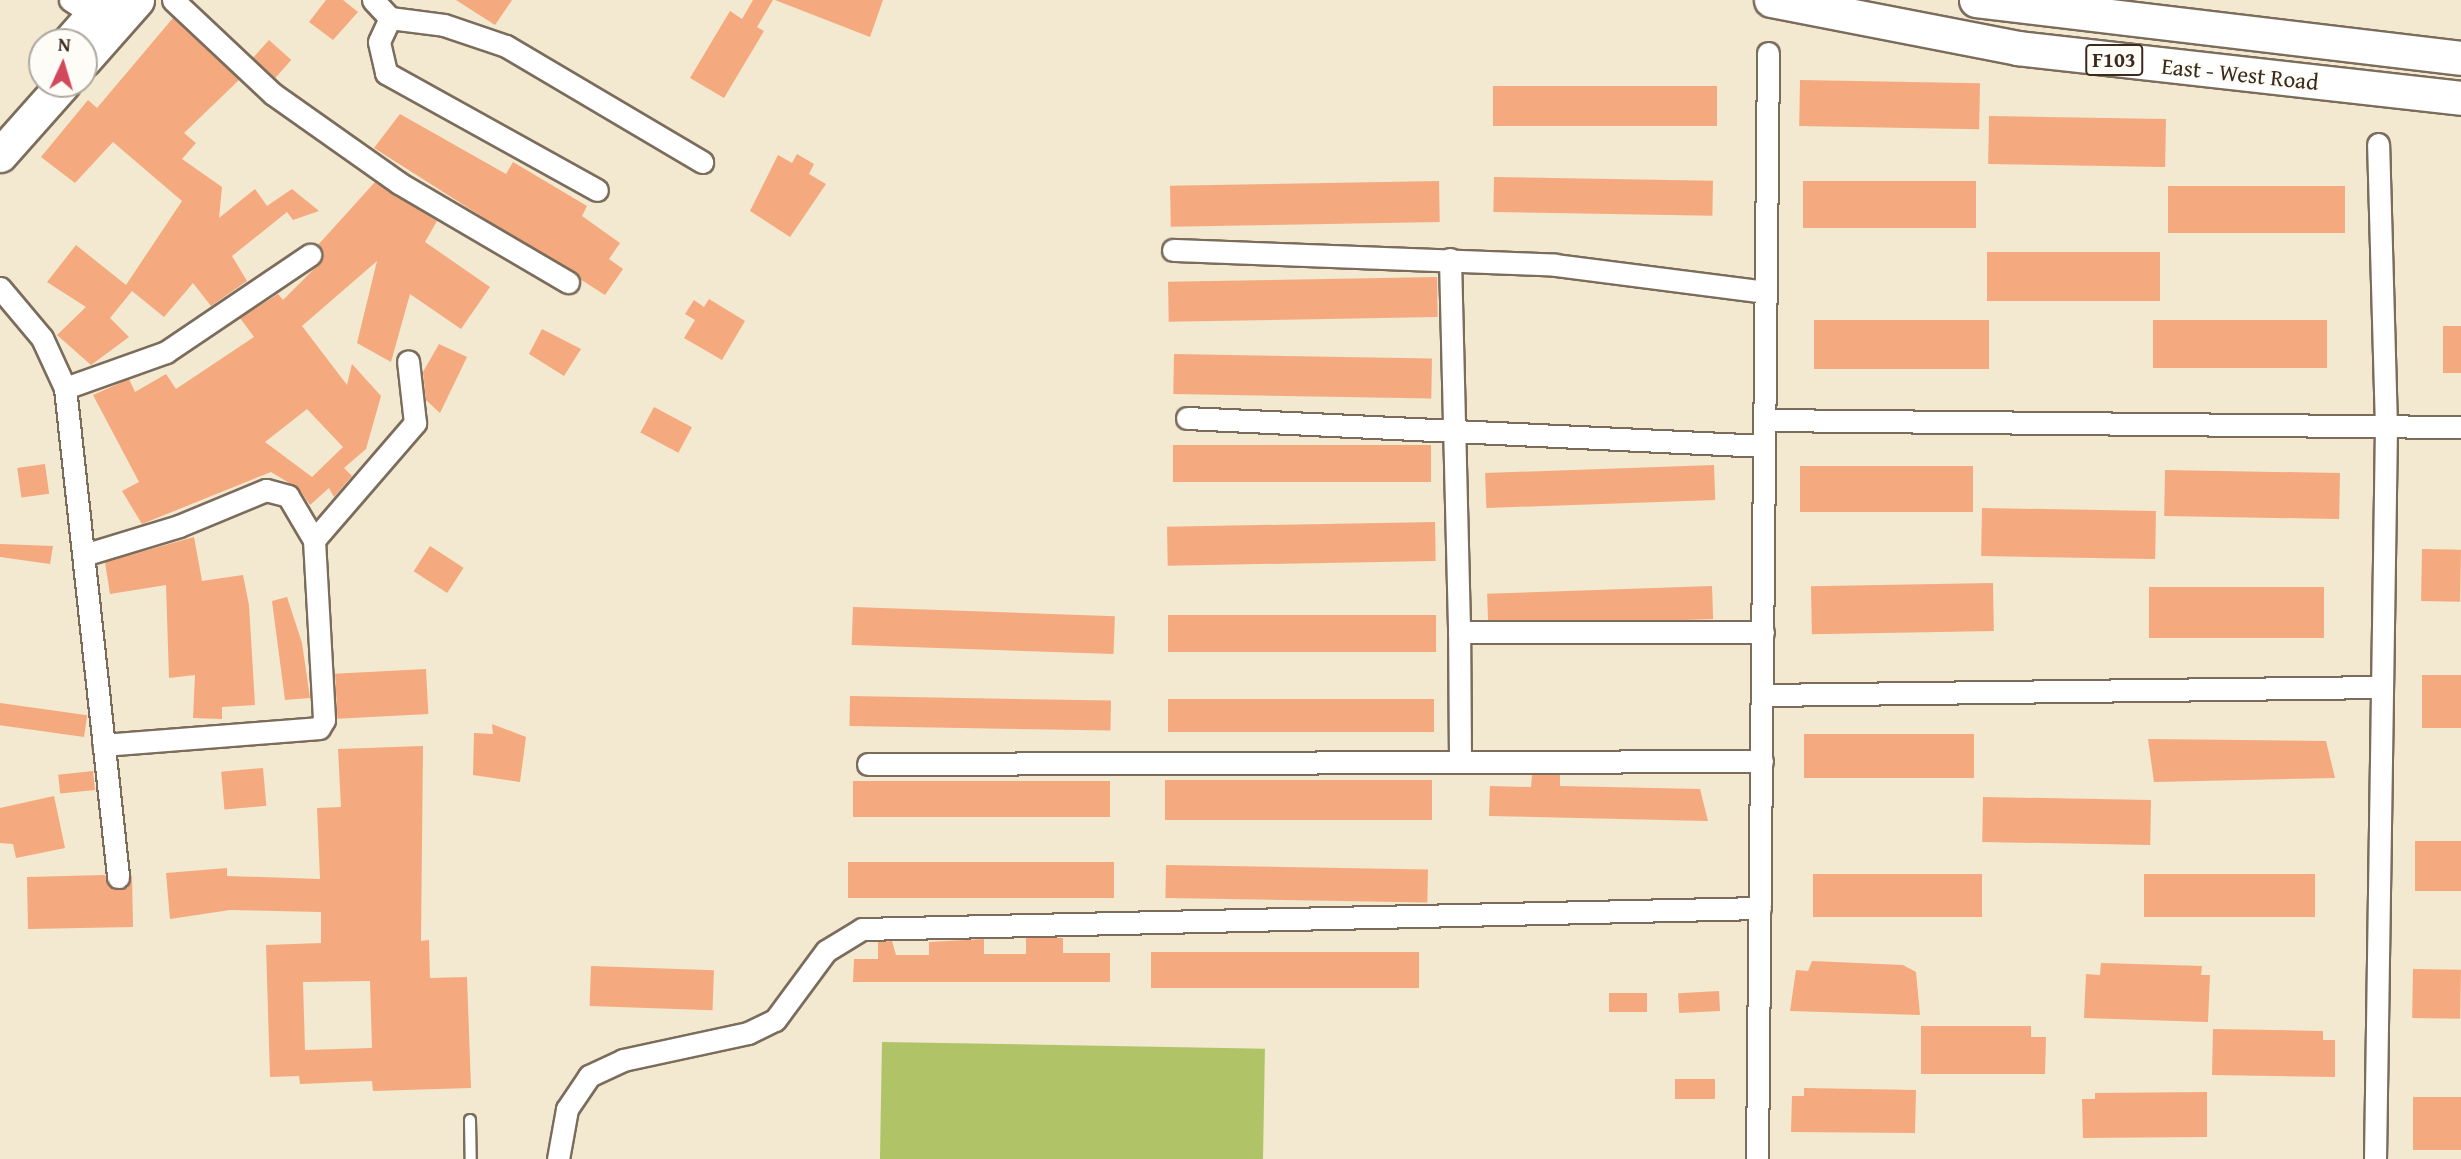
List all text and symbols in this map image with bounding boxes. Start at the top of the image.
north arrow [28,28,98,98]
text: N [57,30,72,58]
road number: F103 [2084,42,2144,78]
street label: East - West Road [2160,52,2320,96]

